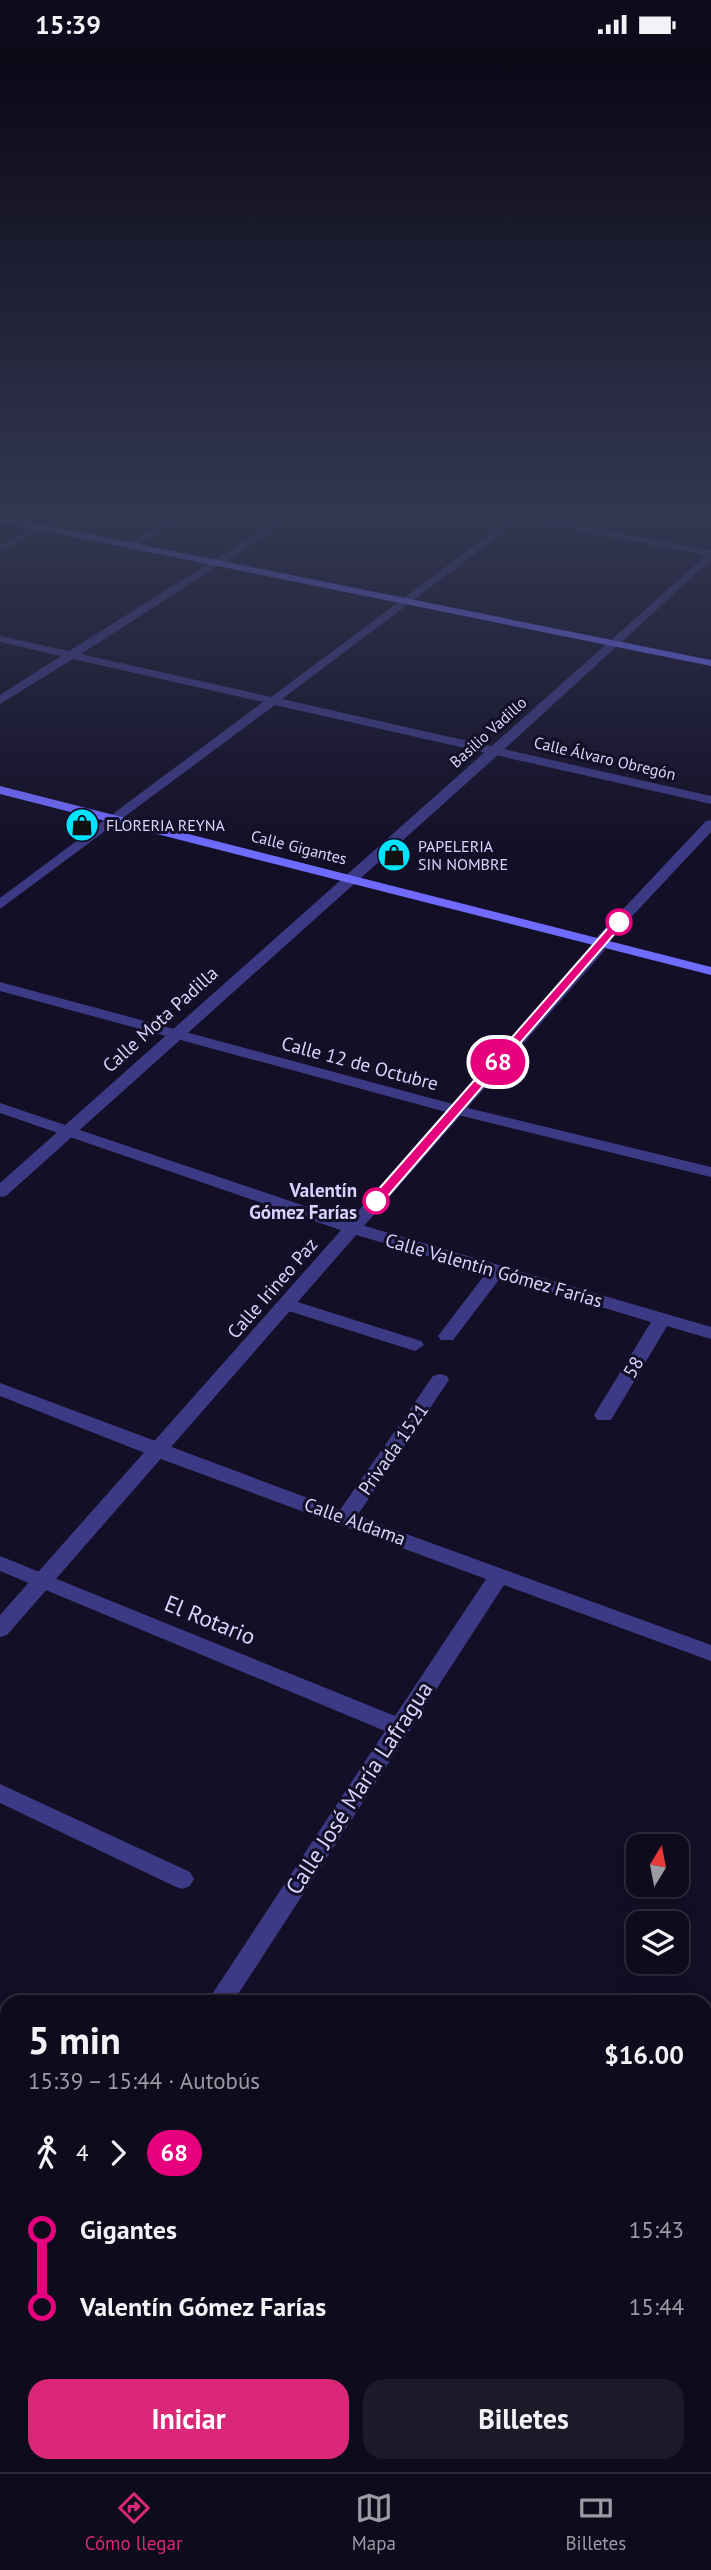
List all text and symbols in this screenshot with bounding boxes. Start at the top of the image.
text: 15:39 [35,8,101,41]
street label: Basilio Vadillo [445,692,531,772]
street label: Calle Álvaro Obregón [532,732,678,784]
shop icon: FLORERIA REYNA [63,806,101,844]
place label: FLORERIA REYNA [106,815,225,835]
street label: Calle Gigantes [249,825,349,869]
shop icon: PAPELERIA SIN NOMBRE [375,836,413,874]
place label: PAPELERIA SIN NOMBRE [418,836,508,874]
unlabelled marker [606,909,632,935]
street label: Calle Mota Padilla [97,961,223,1077]
street label: Calle 12 de Octubre [279,1031,441,1095]
line badge: 68 [466,1039,530,1085]
text: 68 [484,1046,512,1077]
place label: Valentín Gómez Farías [249,1178,357,1224]
marker: Valentín Gómez Farías [363,1188,389,1214]
street label: Calle Valentín Gómez Farías [383,1227,605,1313]
street label: Calle Irineo Paz [222,1233,322,1343]
street label: 58 [617,1352,649,1382]
street label: Privada 1521 [353,1399,433,1499]
street label: Calle Aldama [301,1492,409,1550]
street label: El Rotario [160,1588,260,1651]
street label: Calle José María Lafragua [279,1676,438,1900]
north arrow [626,1834,690,1897]
map controls [626,1834,689,1974]
button: layers [626,1911,689,1974]
text: 5 min [28,2015,121,2064]
text: $16.00 [604,2038,684,2071]
text: 15:39 – 15:44 · Autobús [28,2066,260,2095]
icon: walk [28,2134,66,2172]
icon: forward [99,2134,137,2172]
text: 68 [161,2137,188,2168]
text: 4 [76,2138,89,2167]
text: Gigantes [80,2213,177,2246]
text: 15:43 [629,2215,684,2244]
text: Valentín Gómez Farías [80,2290,326,2323]
text: 15:44 [629,2292,684,2321]
button: Iniciar [28,2379,349,2459]
button: Billetes [363,2379,684,2459]
tab: Cómo llegar [85,2489,182,2555]
tab: Mapa [352,2489,396,2555]
tab: Billetes [565,2489,626,2555]

